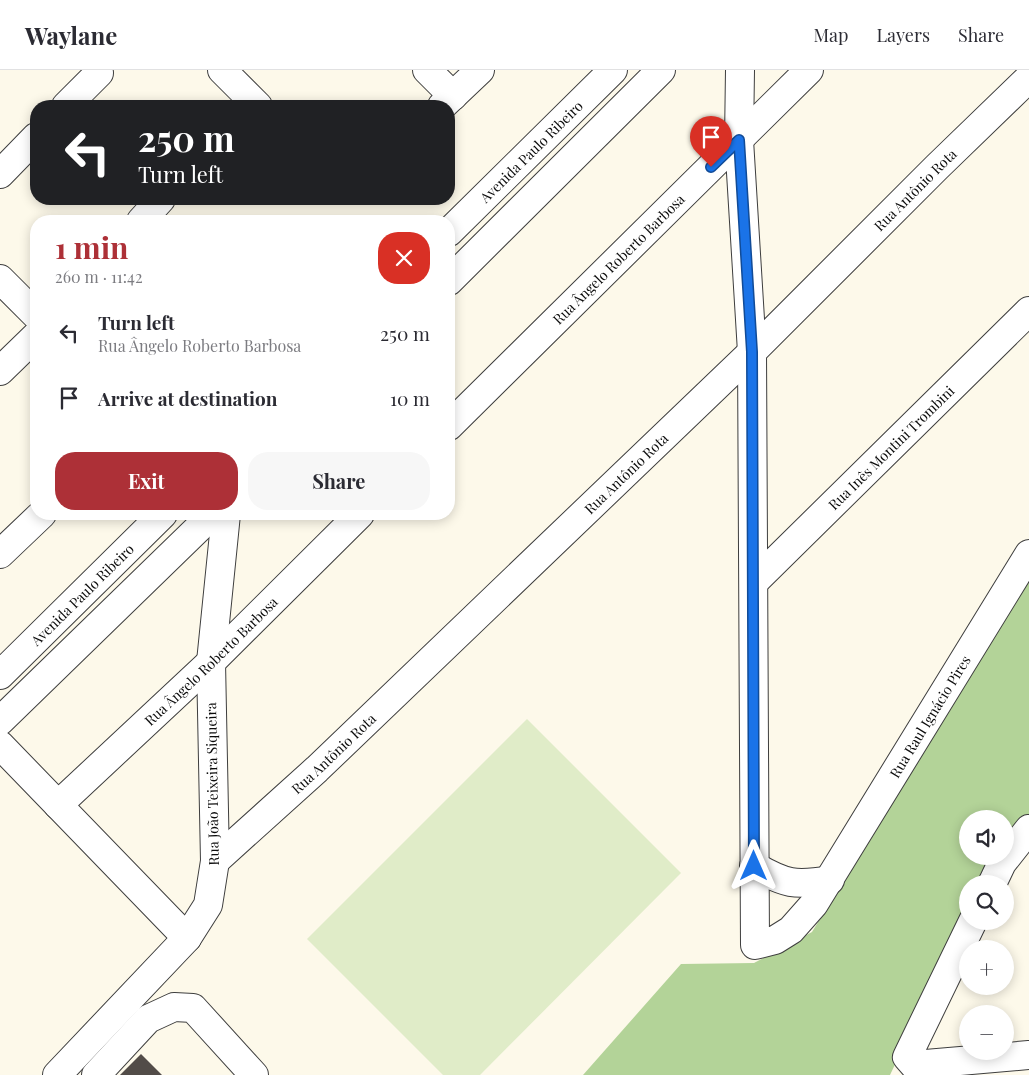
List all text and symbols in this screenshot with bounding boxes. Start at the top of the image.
text: Waylane [25,19,117,51]
text: Map [813,23,848,47]
text: Layers [876,23,930,47]
text: Share [958,23,1004,47]
street label: Avenida Paulo Ribeiro [474,96,587,207]
text: 250 m [138,114,235,161]
pin [690,116,732,167]
icon: left [55,120,120,185]
icon: arrive [697,123,725,151]
street label: Rua Antônio Rota [869,144,960,235]
text: Turn left [138,159,223,189]
street label: Rua Ângelo Roberto Barbosa [548,189,688,328]
text: 1 min [55,227,129,267]
button: close [378,232,430,284]
text: 260 m · 11:42 [55,266,143,287]
text: Turn left [98,309,175,335]
icon: left [55,319,83,347]
text: 250 m [380,320,430,346]
text: Rua Ângelo Roberto Barbosa [98,335,301,356]
street label: Rua Inês Montini Trombini [824,381,958,513]
icon: arrive [55,384,83,412]
text: Arrive at destination [98,385,278,411]
text: 10 m [390,385,430,411]
street label: Rua Antônio Rota [580,428,672,518]
button: Exit [55,452,238,510]
button: Share [248,452,430,510]
street label: Avenida Paulo Ribeiro [25,539,138,650]
street label: Rua Ângelo Roberto Barbosa [140,592,281,729]
street label: Rua Raul Ignácio Pires [885,651,974,781]
street label: Rua João Teixeira Siqueira [201,702,223,866]
street label: Rua Antônio Rota [287,709,379,797]
map controls [959,810,1014,1060]
button: sound [959,810,1014,865]
position arrow [727,839,779,891]
button: search [959,875,1014,930]
button: + [959,940,1014,995]
button: − [959,1005,1014,1060]

